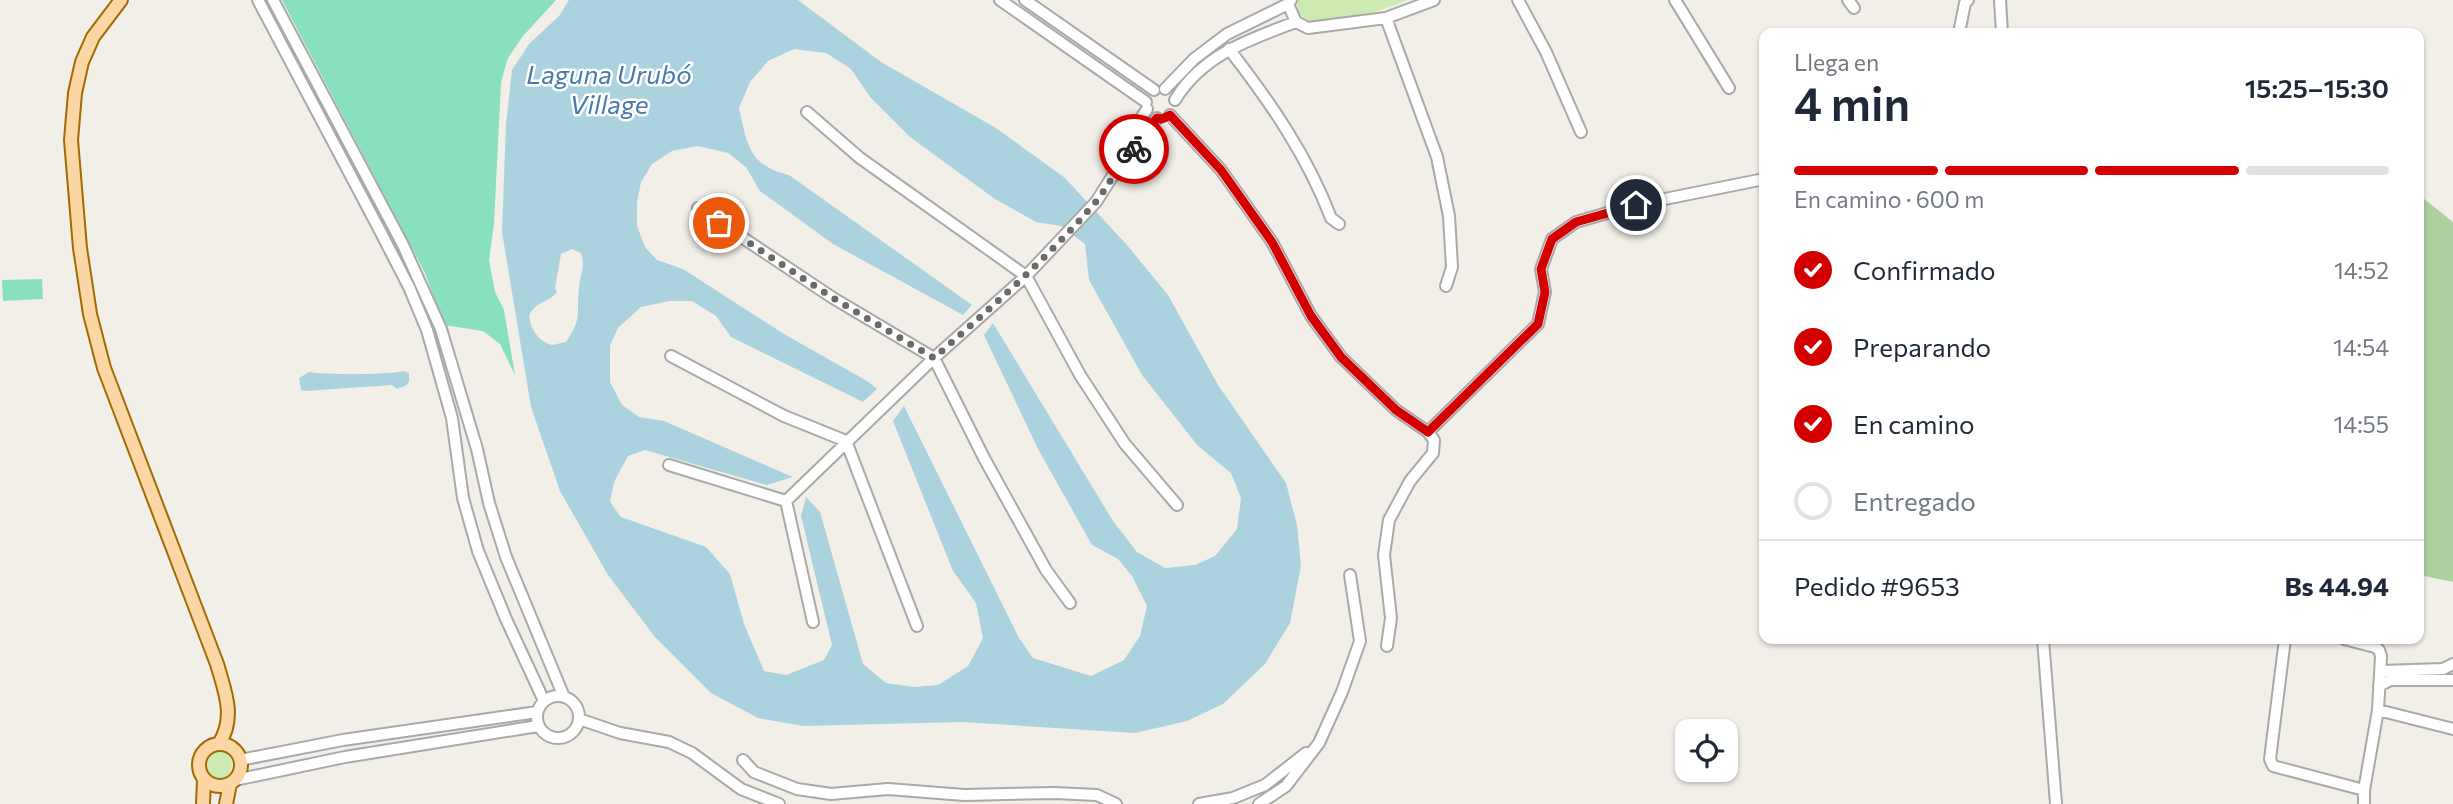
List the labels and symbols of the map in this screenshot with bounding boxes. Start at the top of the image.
water label: Laguna Urubó Village [526,58,692,119]
courier [1099,114,1169,184]
pin [1606,175,1666,235]
pin [689,193,749,253]

